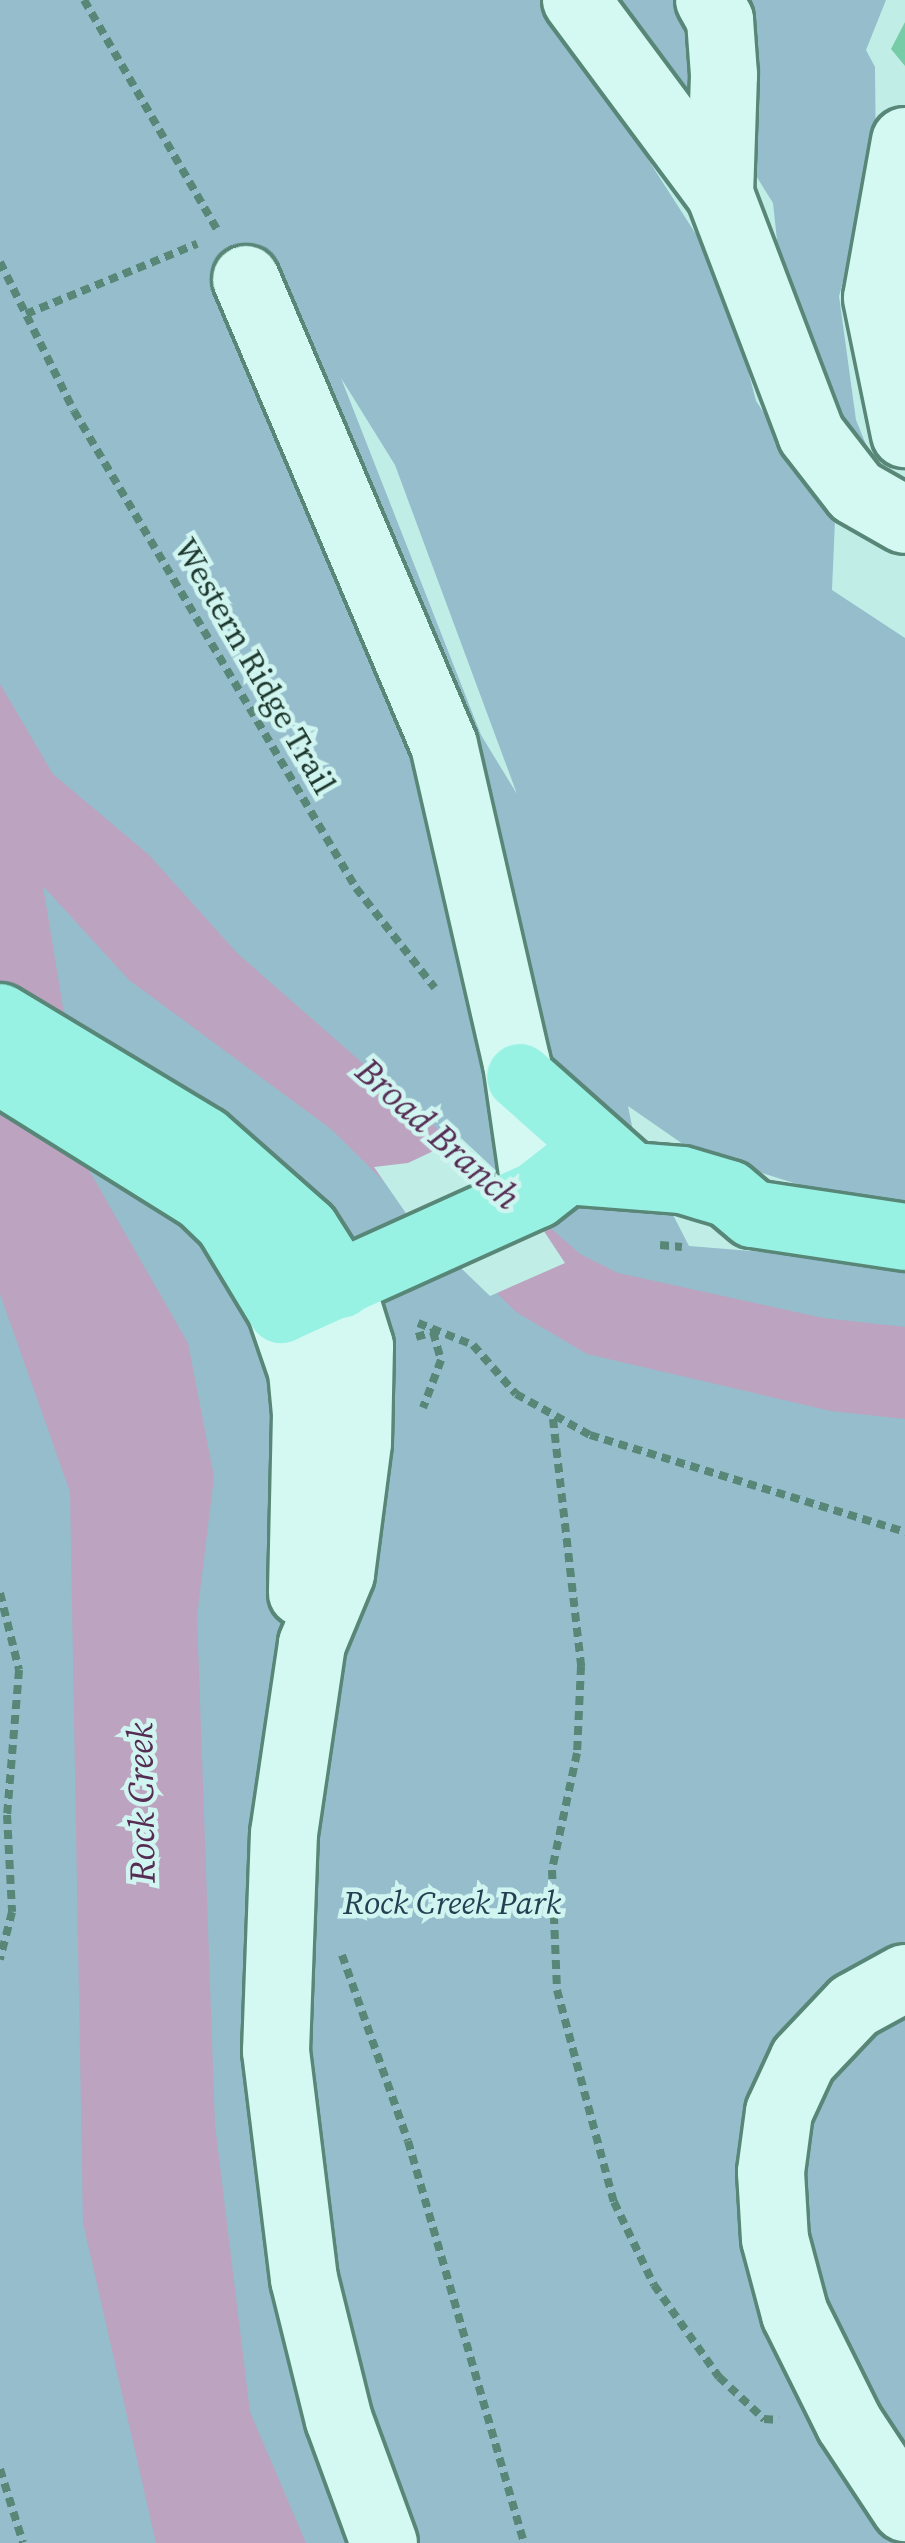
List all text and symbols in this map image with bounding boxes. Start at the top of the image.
street label: Western Ridge Trail [165,531,345,801]
water label: Broad Branch [347,1049,529,1219]
water label: Rock Creek [118,1722,164,1884]
park label: Rock Creek Park [343,1883,561,1923]

